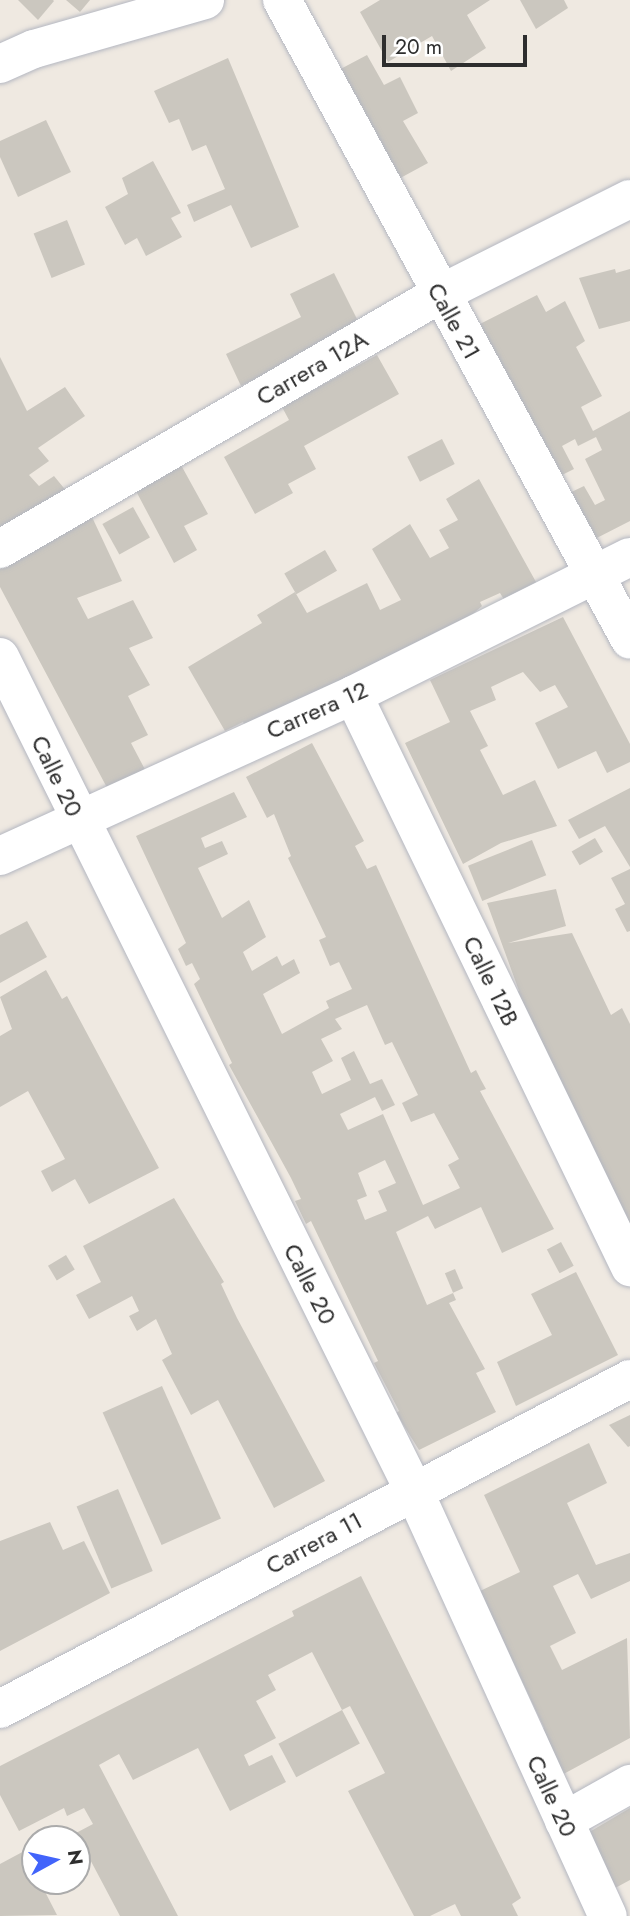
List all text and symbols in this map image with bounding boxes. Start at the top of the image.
scale bar [385,21,530,65]
text: 20 m [395,32,442,62]
street label: Calle 21 [421,278,487,364]
street label: Carrera 12A [251,325,373,411]
street label: Carrera 12 [262,675,372,745]
street label: Calle 20 [25,731,89,821]
street label: Calle 12B [457,931,525,1031]
street label: Calle 20 [278,1239,342,1329]
street label: Carrera 11 [261,1506,367,1580]
street label: Calle 20 [521,1751,583,1841]
north arrow [21,1825,91,1895]
text: N [61,1848,90,1867]

